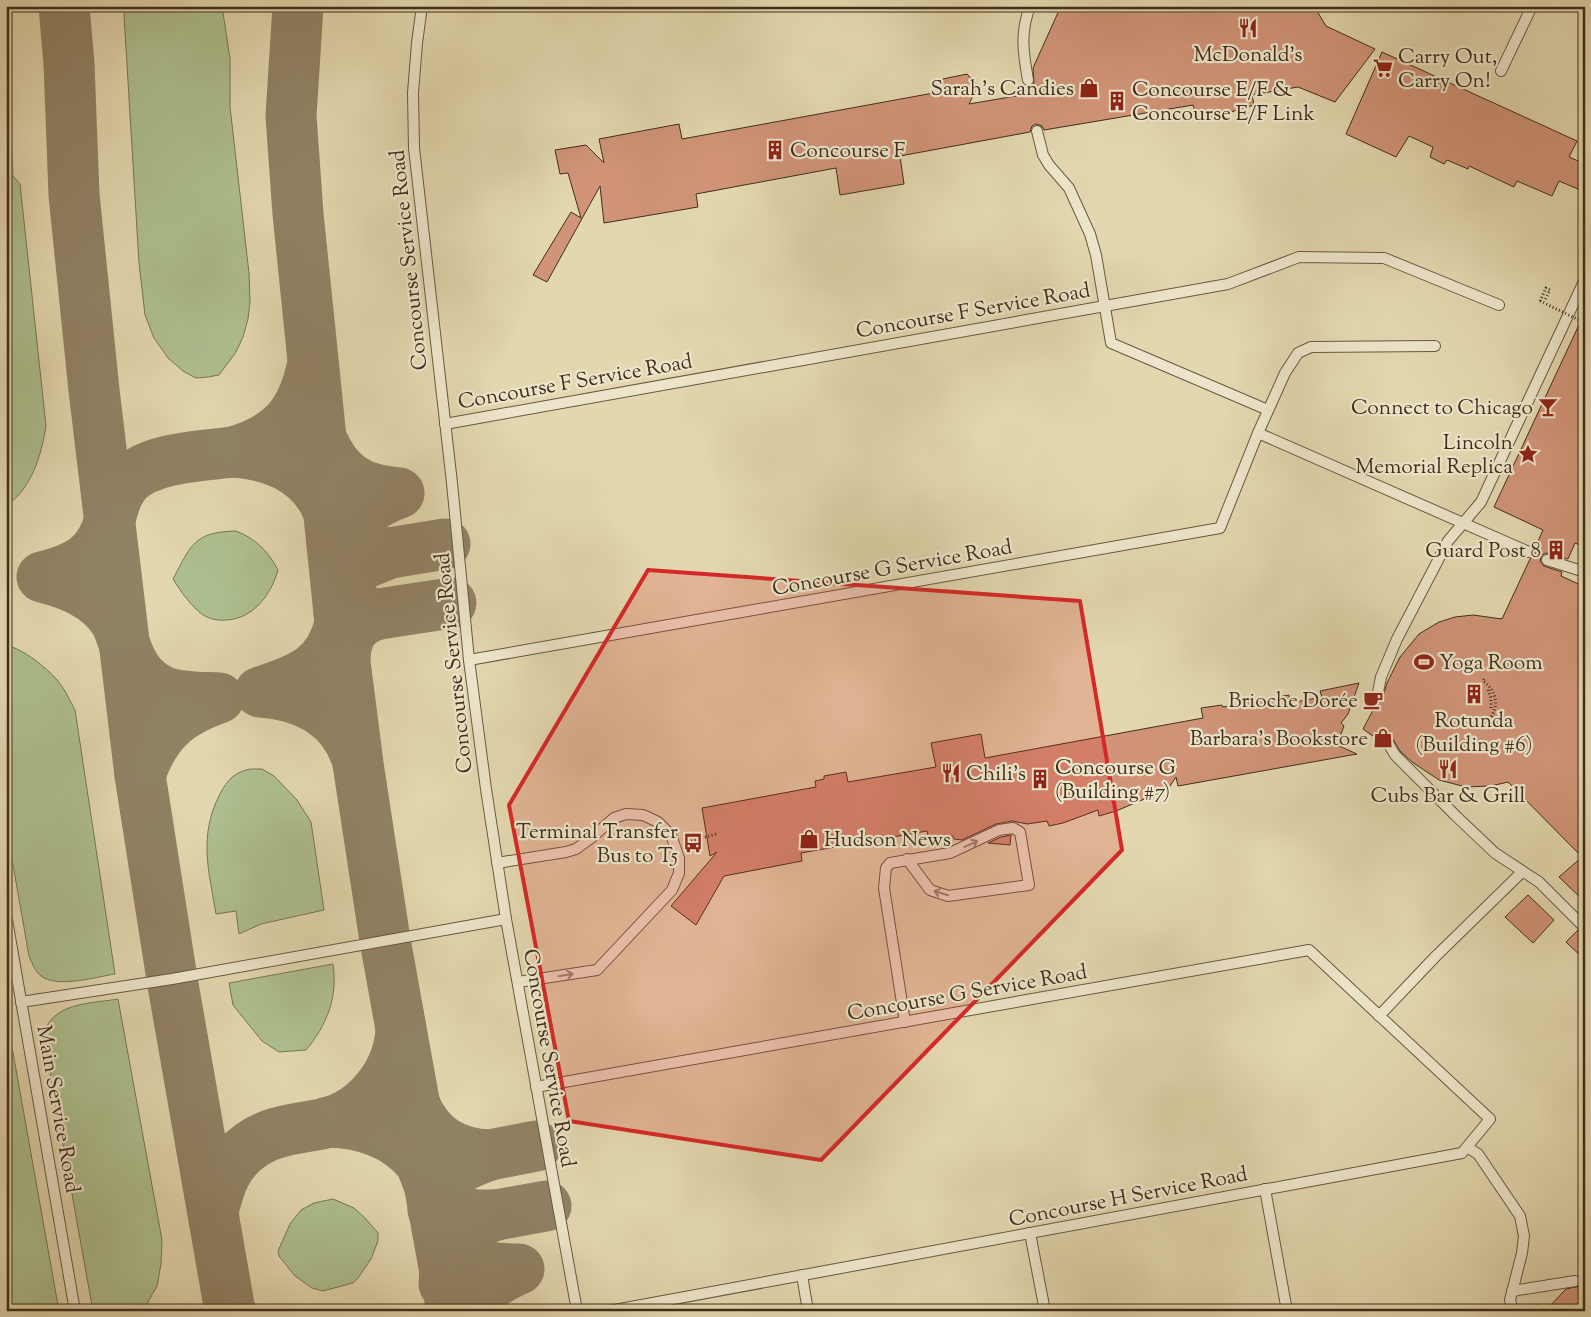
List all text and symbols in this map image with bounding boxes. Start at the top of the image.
restaurant icon: McDonald's [1237,17,1259,39]
place label: McDonald's [1193,41,1303,71]
place label: Carry Out, Carry On! [1398,43,1497,97]
supermarket icon: Carry Out, Carry On! [1372,57,1394,79]
place label: Sarah’s Candies [931,75,1074,105]
place label: Concourse E/F & Concourse E/F Link [1132,76,1315,130]
shop icon: Sarah’s Candies [1078,77,1100,99]
building icon: Concourse E/F & Concourse E/F Link [1106,90,1128,112]
place label: Concourse F [790,137,905,167]
building icon: Concourse F [764,139,786,161]
street label: Concourse Service Road [383,148,436,371]
street label: Concourse F Service Road [854,277,1093,347]
street label: Concourse F Service Road [456,348,695,418]
place label: Connect to Chicago [1351,394,1533,424]
bar icon: Connect to Chicago [1537,396,1559,418]
place label: Lincoln Memorial Replica [1355,429,1513,483]
place icon: Lincoln Memorial Replica [1517,443,1539,465]
street label: Concourse G Service Road [770,533,1015,605]
place label: Guard Post 8 [1425,537,1541,567]
building icon: Guard Post 8 [1545,539,1567,561]
street label: Concourse Service Road [428,551,481,774]
place label: Yoga Room [1439,649,1543,679]
sports icon: Yoga Room [1413,651,1435,673]
building icon: Rotunda (Building #6) [1463,683,1485,705]
place label: Brioche Dorée [1228,687,1358,717]
cafe icon: Brioche Dorée [1362,689,1384,711]
place label: Rotunda (Building #6) [1415,707,1533,761]
place label: Barbara's Bookstore [1190,725,1368,755]
shop icon: Barbara's Bookstore [1372,727,1394,749]
place label: Concourse G (Building #7) [1055,754,1176,808]
restaurant icon: Cubs Bar & Grill [1437,758,1459,780]
place label: Chili's [966,760,1026,790]
restaurant icon: Chili's [940,762,962,784]
building icon: Concourse G (Building #7) [1029,768,1051,790]
place label: Cubs Bar & Grill [1371,782,1526,812]
place label: Terminal Transfer Bus to T5 [516,818,678,872]
place label: Hudson News [824,826,951,856]
shop icon: Hudson News [798,828,820,850]
bus stop icon: Terminal Transfer Bus to T5 [682,832,704,854]
one-way arrow [963,838,978,848]
one-way arrow [933,888,949,898]
street label: Concourse Service Road [514,947,582,1170]
street label: Concourse G Service Road [845,958,1090,1030]
one-way arrow [557,970,573,980]
street label: Main Service Road [28,1023,87,1196]
street label: Concourse H Service Road [1006,1160,1250,1236]

